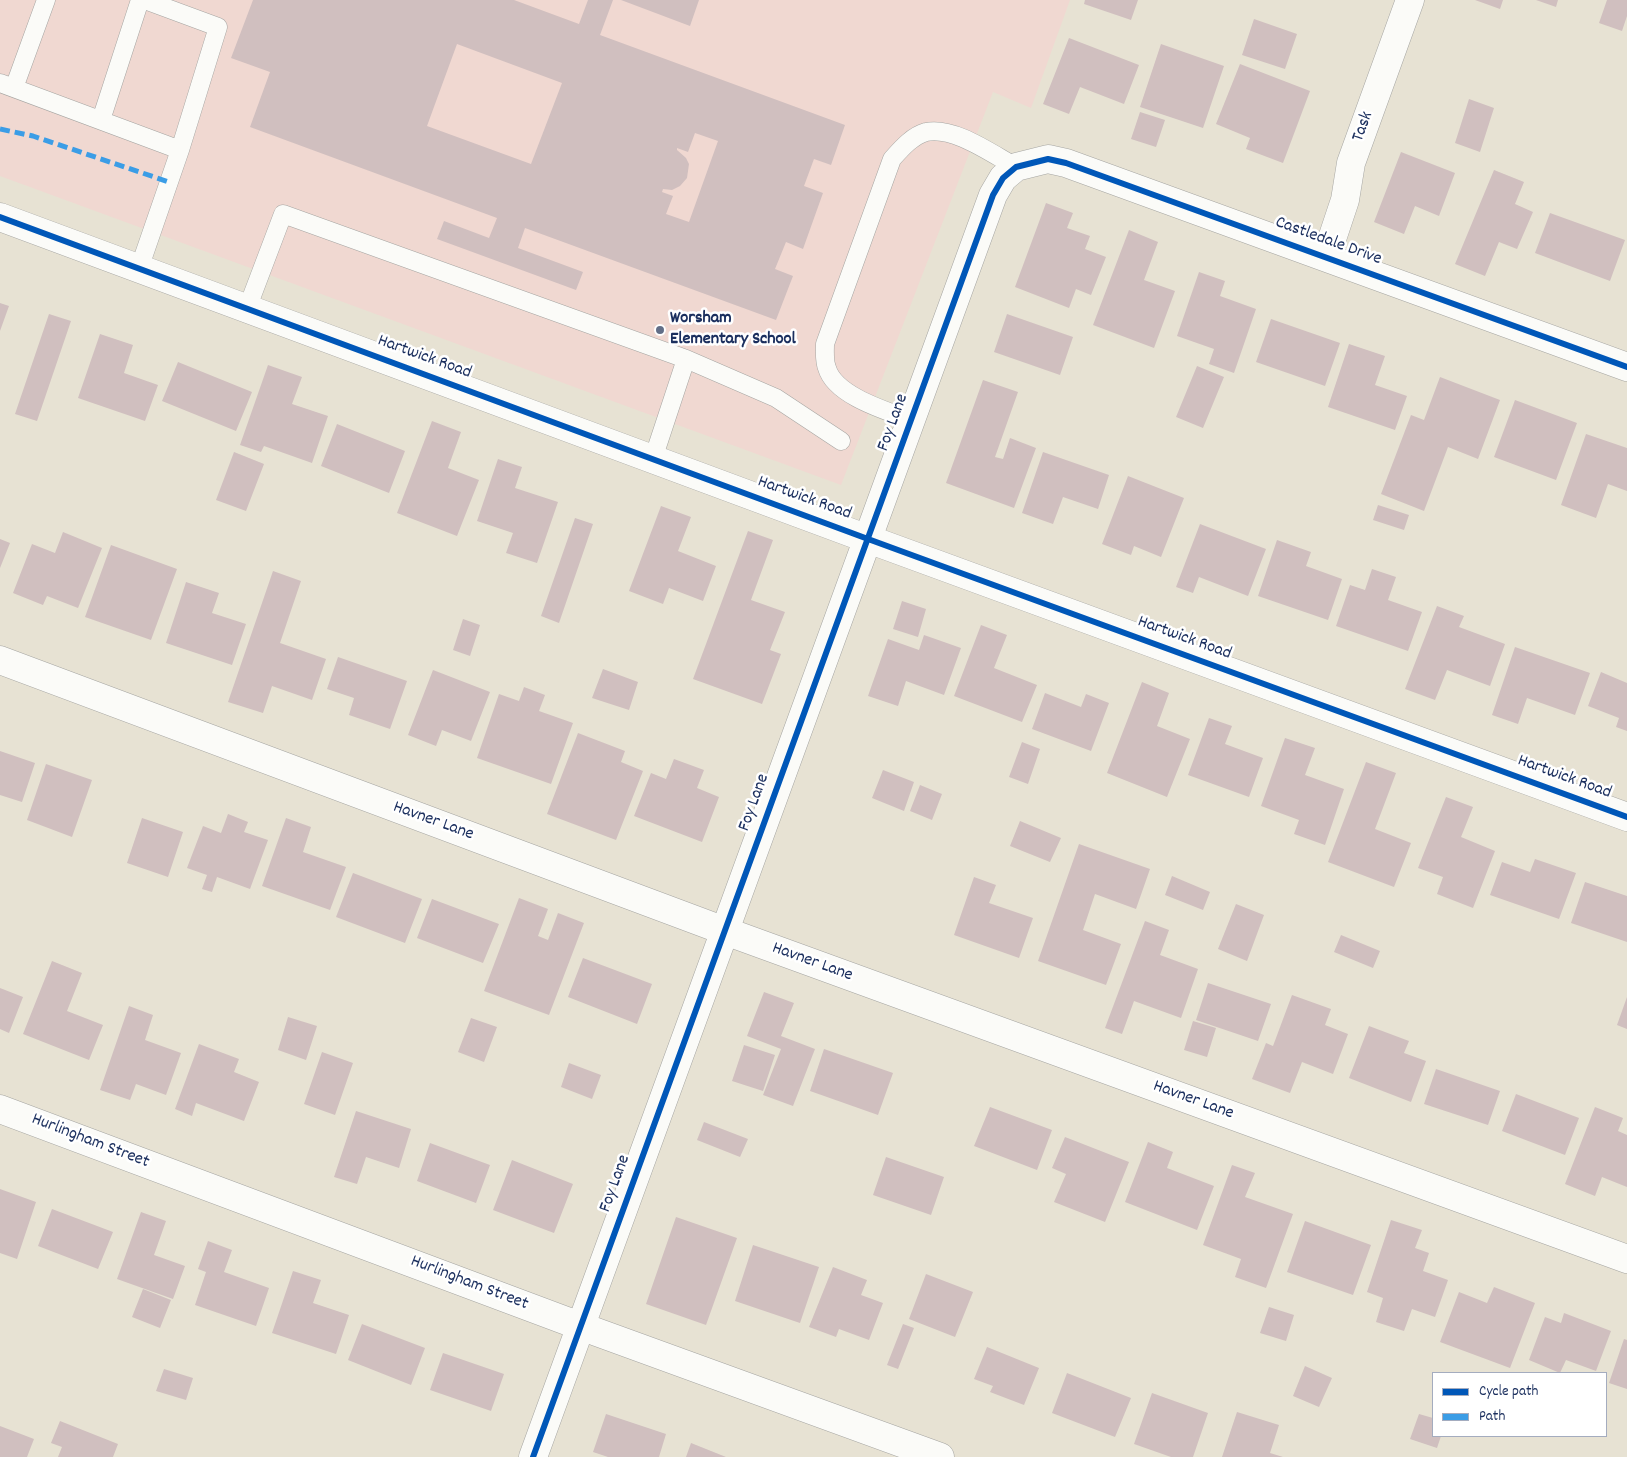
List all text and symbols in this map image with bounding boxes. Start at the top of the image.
street label: Task [1349,109,1379,145]
street label: Castledale Drive [1272,213,1384,271]
place label: Worsham Elementary School [670,309,796,352]
marker: Worsham Elementary School [654,324,666,336]
street label: Hartwick Road [374,331,474,385]
street label: Foy Lane [874,391,914,455]
street label: Hartwick Road [754,472,854,526]
street label: Hartwick Road [1134,612,1234,666]
street label: Hartwick Road [1514,751,1614,805]
street label: Foy Lane [735,771,775,835]
street label: Havner Lane [390,797,476,847]
street label: Havner Lane [769,938,855,988]
street label: Havner Lane [1150,1076,1236,1126]
street label: Hurlingham Street [28,1110,152,1174]
street label: Foy Lane [596,1152,636,1216]
street label: Hurlingham Street [407,1252,531,1316]
legend [1432,1372,1607,1437]
text: Cycle path [1479,1381,1538,1403]
text: Path [1479,1406,1505,1428]

